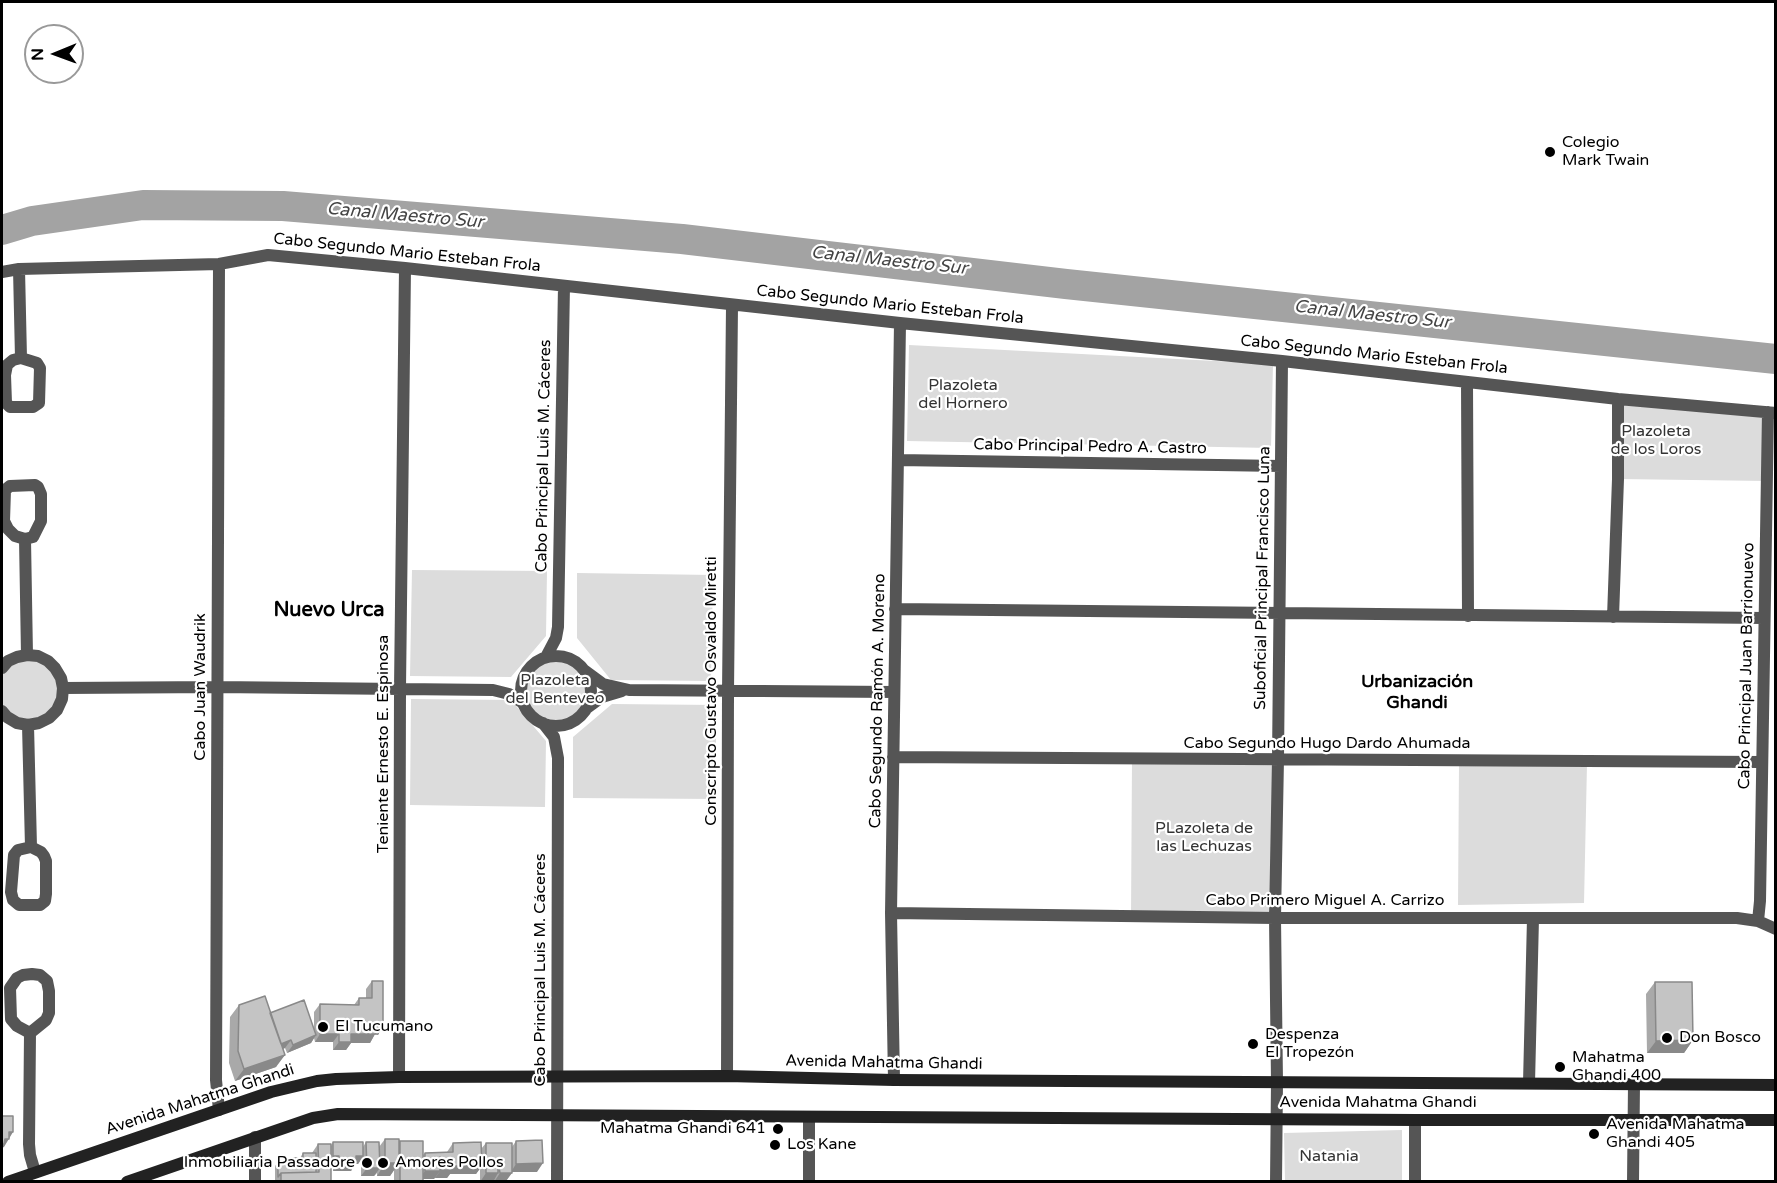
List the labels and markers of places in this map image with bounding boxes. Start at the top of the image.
place label: Colegio Mark Twain [1562,133,1649,171]
marker: Colegio Mark Twain [1543,145,1557,159]
place label: El Tucumano [335,1017,433,1037]
marker: El Tucumano [316,1020,330,1034]
place label: Despenza El Tropezón [1265,1025,1354,1063]
place label: Don Bosco [1679,1028,1761,1048]
marker: Don Bosco [1660,1031,1674,1045]
marker: Despenza El Tropezón [1246,1037,1260,1051]
place label: Mahatma Ghandi 400 [1572,1048,1661,1086]
marker: Mahatma Ghandi 400 [1553,1060,1567,1074]
place label: Avenida Mahatma Ghandi 405 [1606,1115,1745,1153]
place label: Mahatma Ghandi 641 [600,1119,766,1139]
marker: Mahatma Ghandi 641 [771,1122,785,1136]
marker: Avenida Mahatma Ghandi 405 [1587,1127,1601,1141]
place label: Los Kane [787,1135,856,1155]
marker: Los Kane [768,1138,782,1152]
place label: Inmobiliaria Passadore [184,1153,355,1173]
place label: Amores Pollos [395,1153,504,1173]
marker: Inmobiliaria Passadore [360,1156,374,1170]
marker: Amores Pollos [376,1156,390,1170]

